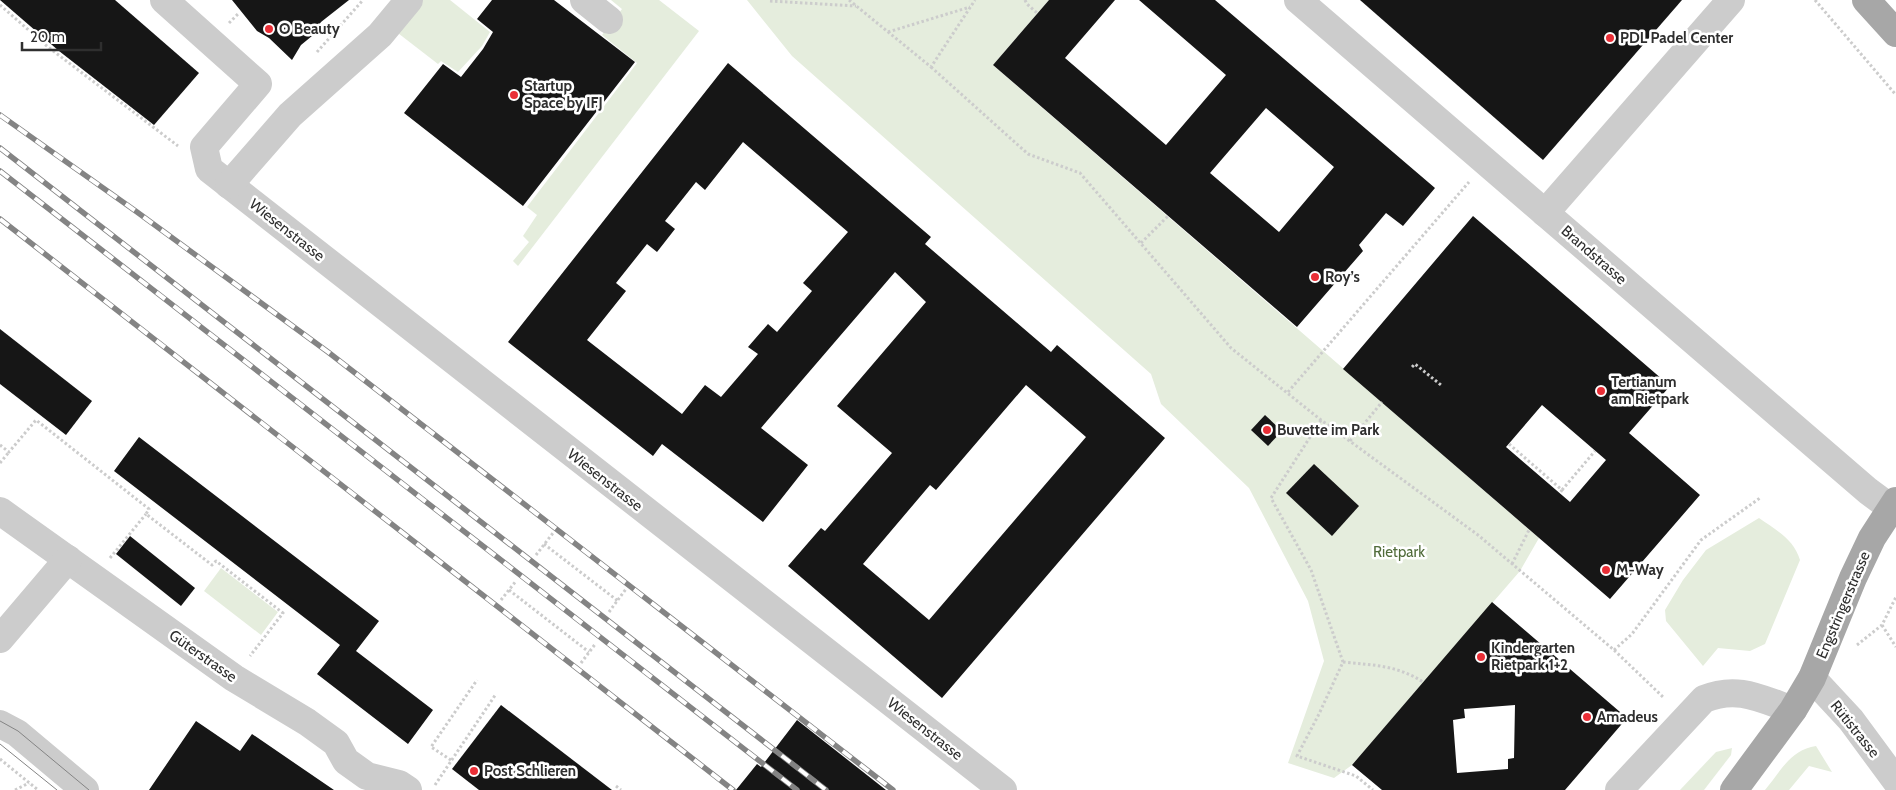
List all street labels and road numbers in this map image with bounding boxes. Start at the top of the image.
street label: Wiesenstrasse [246,195,328,265]
street label: Brandstrasse [1558,222,1631,288]
street label: Wiesenstrasse [564,445,646,515]
street label: Engstringerstrasse [1812,548,1874,661]
street label: Güterstrasse [166,626,241,686]
street label: Wiesenstrasse [884,694,966,764]
street label: Rütistrasse [1827,697,1884,761]

